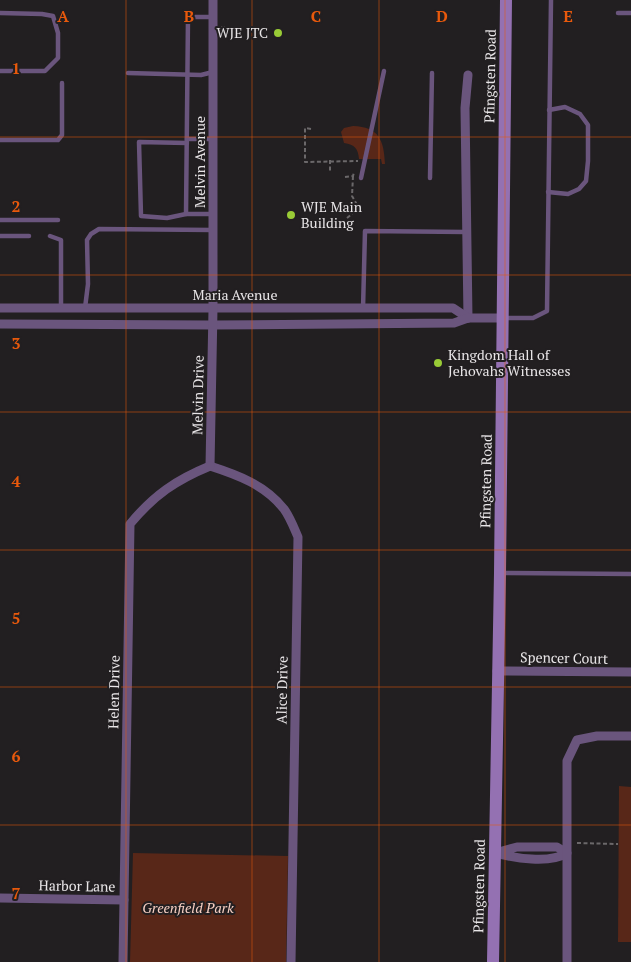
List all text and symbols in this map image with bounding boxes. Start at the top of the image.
text: A [57,5,69,27]
text: B [184,5,194,27]
text: C [311,5,321,27]
text: D [436,5,448,27]
text: E [563,5,573,27]
place label: WJE JTC [216,23,268,42]
marker: WJE JTC [272,27,284,39]
street label: Pfingsten Road [479,29,500,123]
text: 1 [11,57,21,79]
street label: Melvin Avenue [190,116,209,208]
text: 2 [11,195,21,217]
place label: WJE Main Building [301,197,363,232]
marker: WJE Main Building [285,209,297,221]
street label: Maria Avenue [193,285,277,304]
text: 3 [11,332,21,354]
place label: Kingdom Hall of Jehovahs Witnesses [448,345,570,380]
street label: Melvin Drive [187,355,208,435]
marker: Kingdom Hall of Jehovahs Witnesses [432,357,444,369]
street label: Pfingsten Road [475,434,496,528]
text: 4 [11,470,21,492]
text: 5 [11,607,21,629]
street label: Spencer Court [520,647,609,668]
street label: Helen Drive [103,655,124,729]
street label: Alice Drive [271,656,292,724]
text: 6 [11,745,21,767]
street label: Pfingsten Road [468,839,489,933]
street label: Harbor Lane [38,875,116,896]
text: 7 [11,882,21,904]
park label: Greenfield Park [142,898,234,917]

